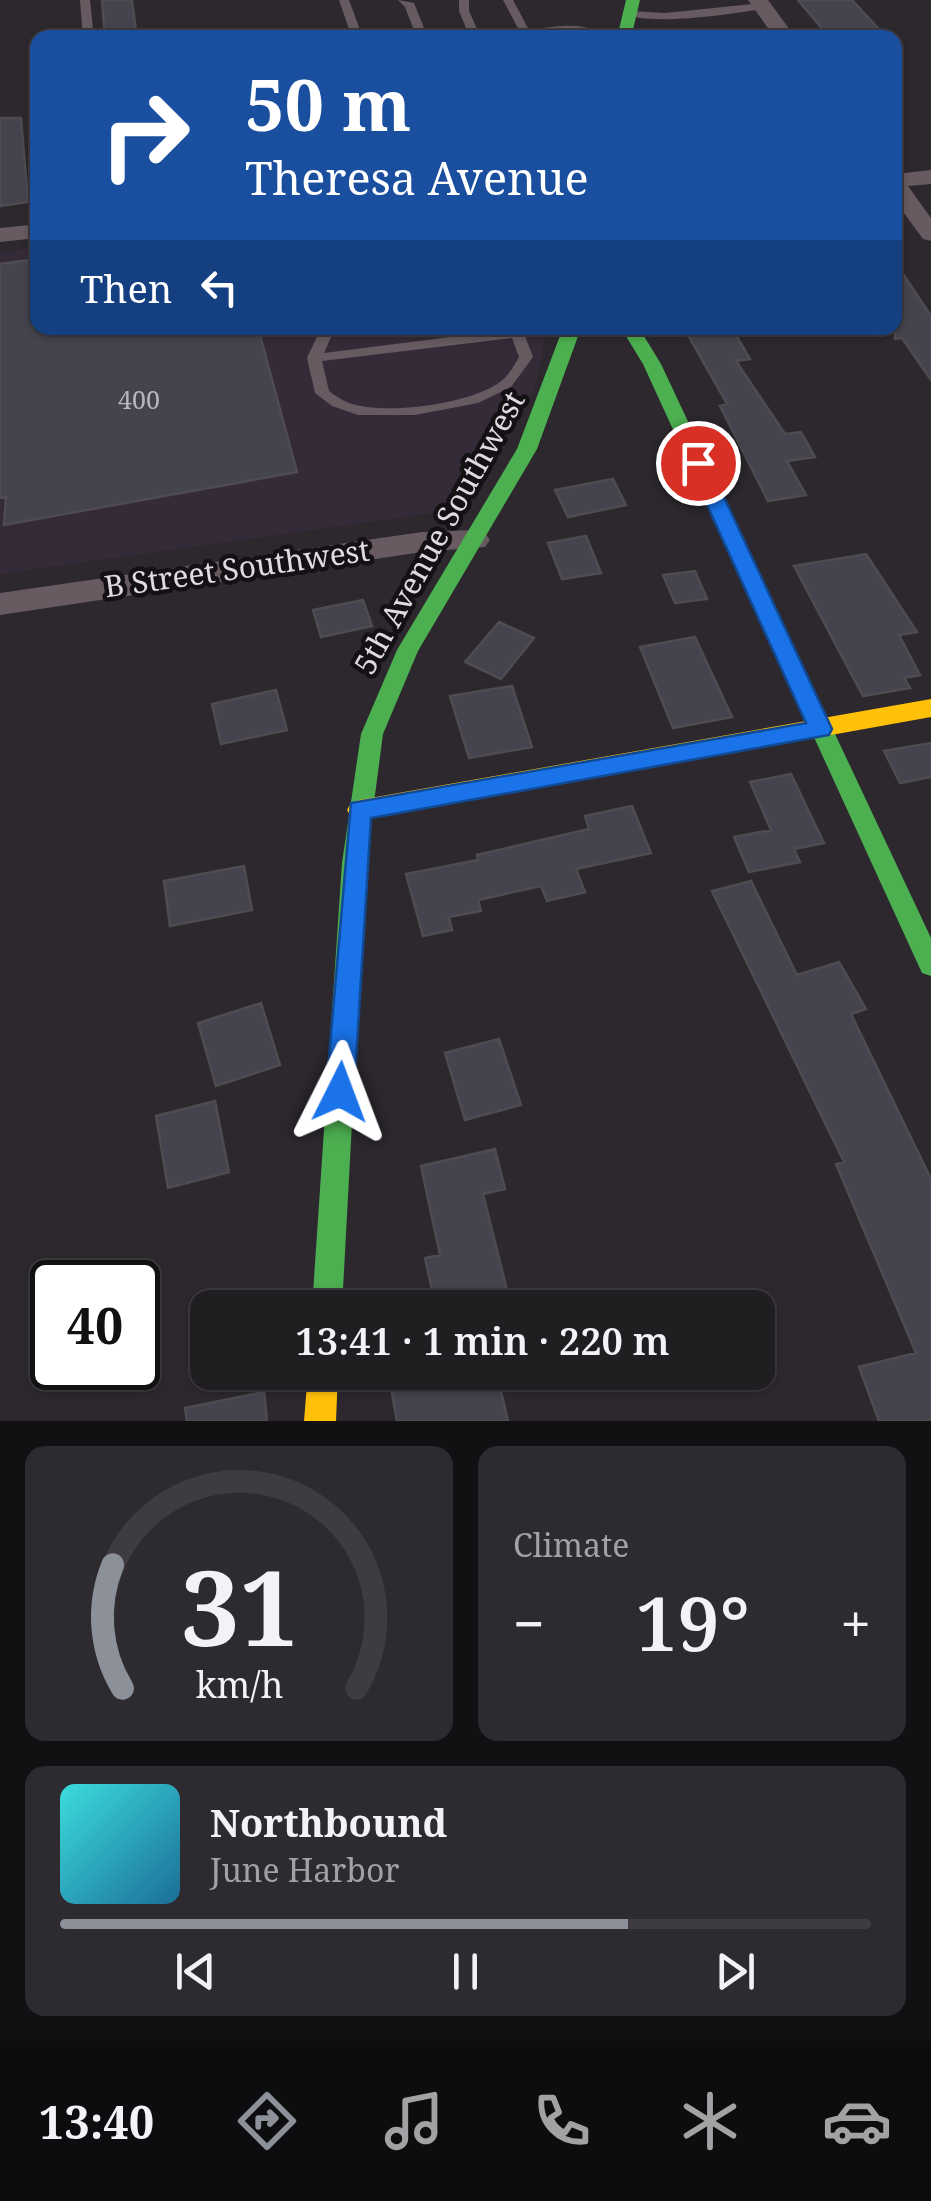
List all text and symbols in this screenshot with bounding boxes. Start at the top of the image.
text: 50 m [245,56,411,152]
icon: right [80,70,210,200]
text: Theresa Avenue [245,147,589,208]
icon: left [192,260,247,315]
text: Then [80,262,172,314]
house number: 400 [118,382,160,416]
street label: 5th Avenue Southwest [344,383,534,681]
pin [656,421,741,506]
icon: arrive [671,436,726,491]
street label: B Street Southwest [102,529,372,606]
position arrow [288,1040,392,1144]
speed limit sign: 40 [30,1260,160,1390]
text: 13:41 · 1 min · 220 m [295,1314,670,1366]
text: Climate [513,1523,629,1566]
text: 31 [180,1535,298,1676]
text: 19° [635,1571,750,1673]
text: − [513,1585,545,1660]
text: + [840,1585,871,1660]
text: km/h [195,1660,283,1708]
text: Northbound [210,1796,447,1848]
text: June Harbor [210,1848,399,1891]
icon: previous [168,1944,223,1999]
icon: pause [438,1944,493,1999]
icon: next [708,1944,763,1999]
icon: directions [232,2086,302,2156]
icon: music [379,2086,449,2156]
icon: phone [527,2086,597,2156]
icon: climate [675,2086,745,2156]
icon: car [822,2086,892,2156]
text: 13:40 [39,2091,154,2152]

